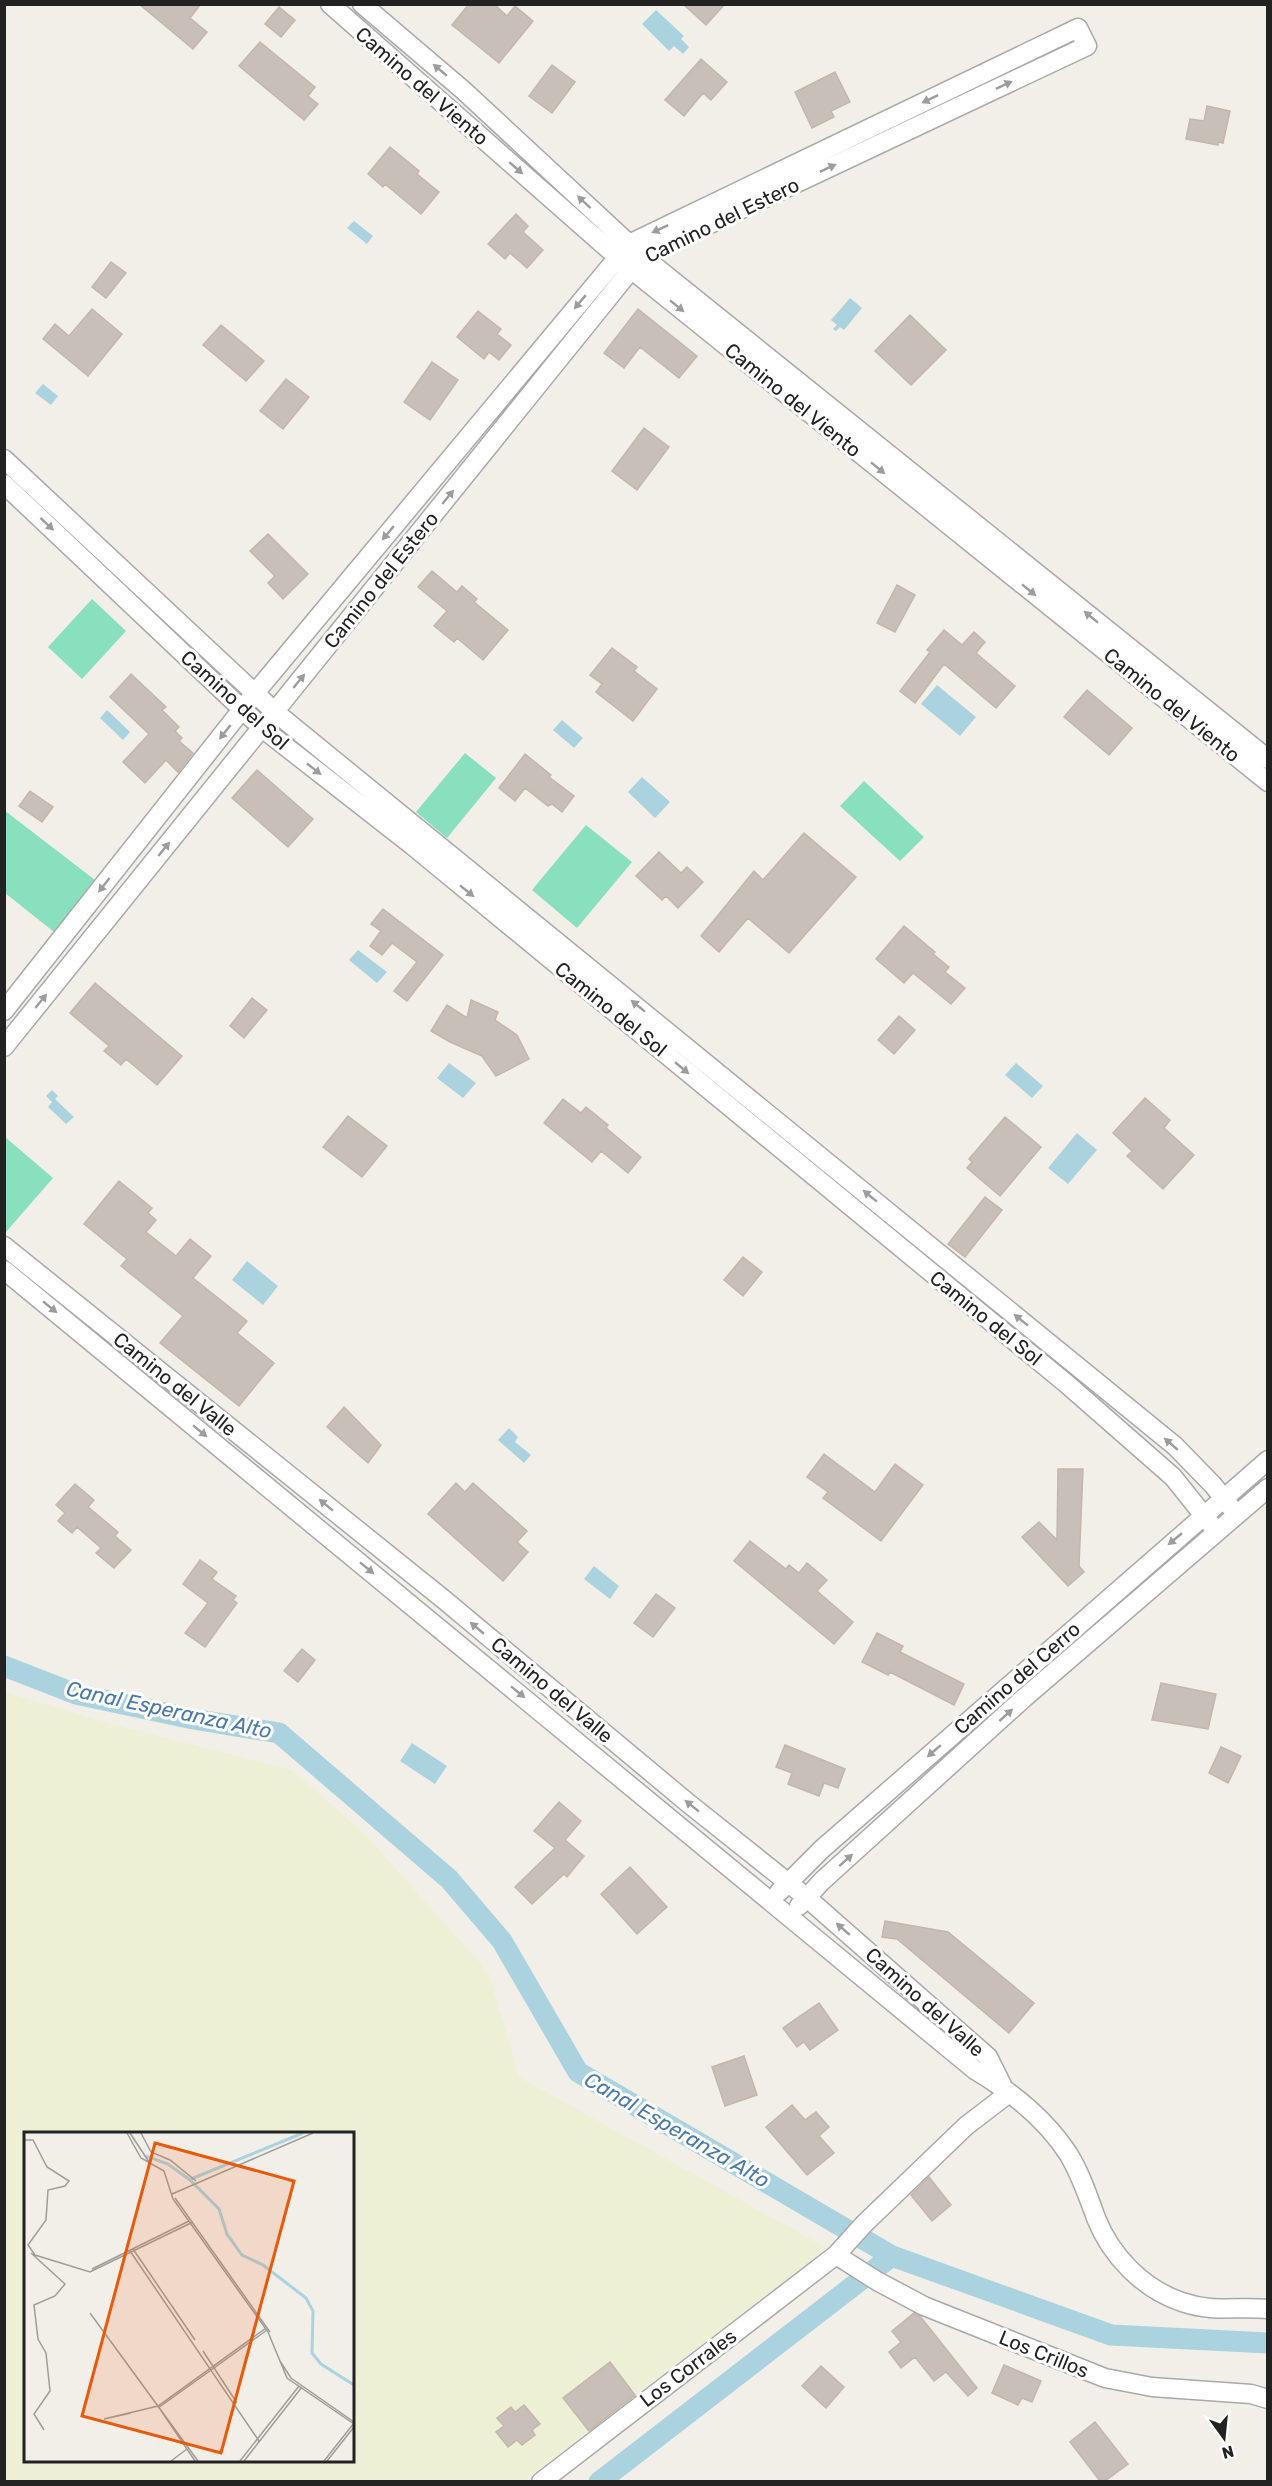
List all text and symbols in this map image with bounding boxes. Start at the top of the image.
street label: Camino del Viento [351,22,493,150]
one-way arrow [432,64,448,77]
one-way arrow [996,81,1013,90]
one-way arrow [922,95,939,104]
one-way arrow [508,161,523,174]
one-way arrow [819,164,836,173]
street label: Camino del Estero [641,172,803,268]
one-way arrow [576,195,591,209]
one-way arrow [652,225,669,234]
one-way arrow [573,294,586,310]
one-way arrow [669,299,684,311]
street label: Camino del Viento [720,338,866,462]
one-way arrow [870,461,885,473]
one-way arrow [441,490,454,505]
street label: Camino del Estero [319,507,443,653]
one-way arrow [40,517,54,531]
one-way arrow [382,525,395,540]
one-way arrow [1022,583,1037,596]
one-way arrow [1084,611,1099,624]
street label: Camino del Viento [1099,643,1245,767]
street label: Camino del Sol [176,645,294,755]
one-way arrow [293,674,305,689]
one-way arrow [218,724,231,740]
one-way arrow [307,763,322,775]
one-way arrow [157,842,169,857]
one-way arrow [97,877,110,893]
one-way arrow [459,884,475,897]
street label: Camino del Sol [550,957,672,1061]
one-way arrow [35,993,48,1009]
one-way arrow [631,1000,646,1013]
one-way arrow [674,1061,689,1074]
one-way arrow [862,1189,878,1202]
street label: Camino del Sol [925,1266,1047,1370]
one-way arrow [42,1300,57,1313]
one-way arrow [1013,1313,1029,1326]
street label: Camino del Valle [108,1327,242,1441]
one-way arrow [192,1424,207,1437]
one-way arrow [1164,1437,1179,1451]
one-way arrow [319,1499,334,1512]
one-way arrow [1168,1532,1183,1545]
one-way arrow [359,1561,374,1574]
street label: Camino del Cerro [949,1617,1085,1739]
one-way arrow [469,1621,485,1634]
street label: Camino del Valle [486,1632,618,1748]
water label: Canal Esperanza Alto [64,1676,274,1743]
one-way arrow [510,1685,525,1698]
one-way arrow [998,1709,1013,1722]
one-way arrow [927,1744,942,1757]
one-way arrow [685,1800,700,1813]
one-way arrow [838,1854,853,1867]
one-way arrow [836,1923,851,1936]
street label: Camino del Valle [861,1942,989,2062]
water label: Canal Esperanza Alto [580,2066,774,2193]
inset map [24,2132,354,2462]
street label: Los Corrales [635,2324,741,2412]
street label: Los Crillos [996,2325,1092,2383]
north arrow [1194,2408,1254,2468]
text: N [1220,2441,1236,2463]

